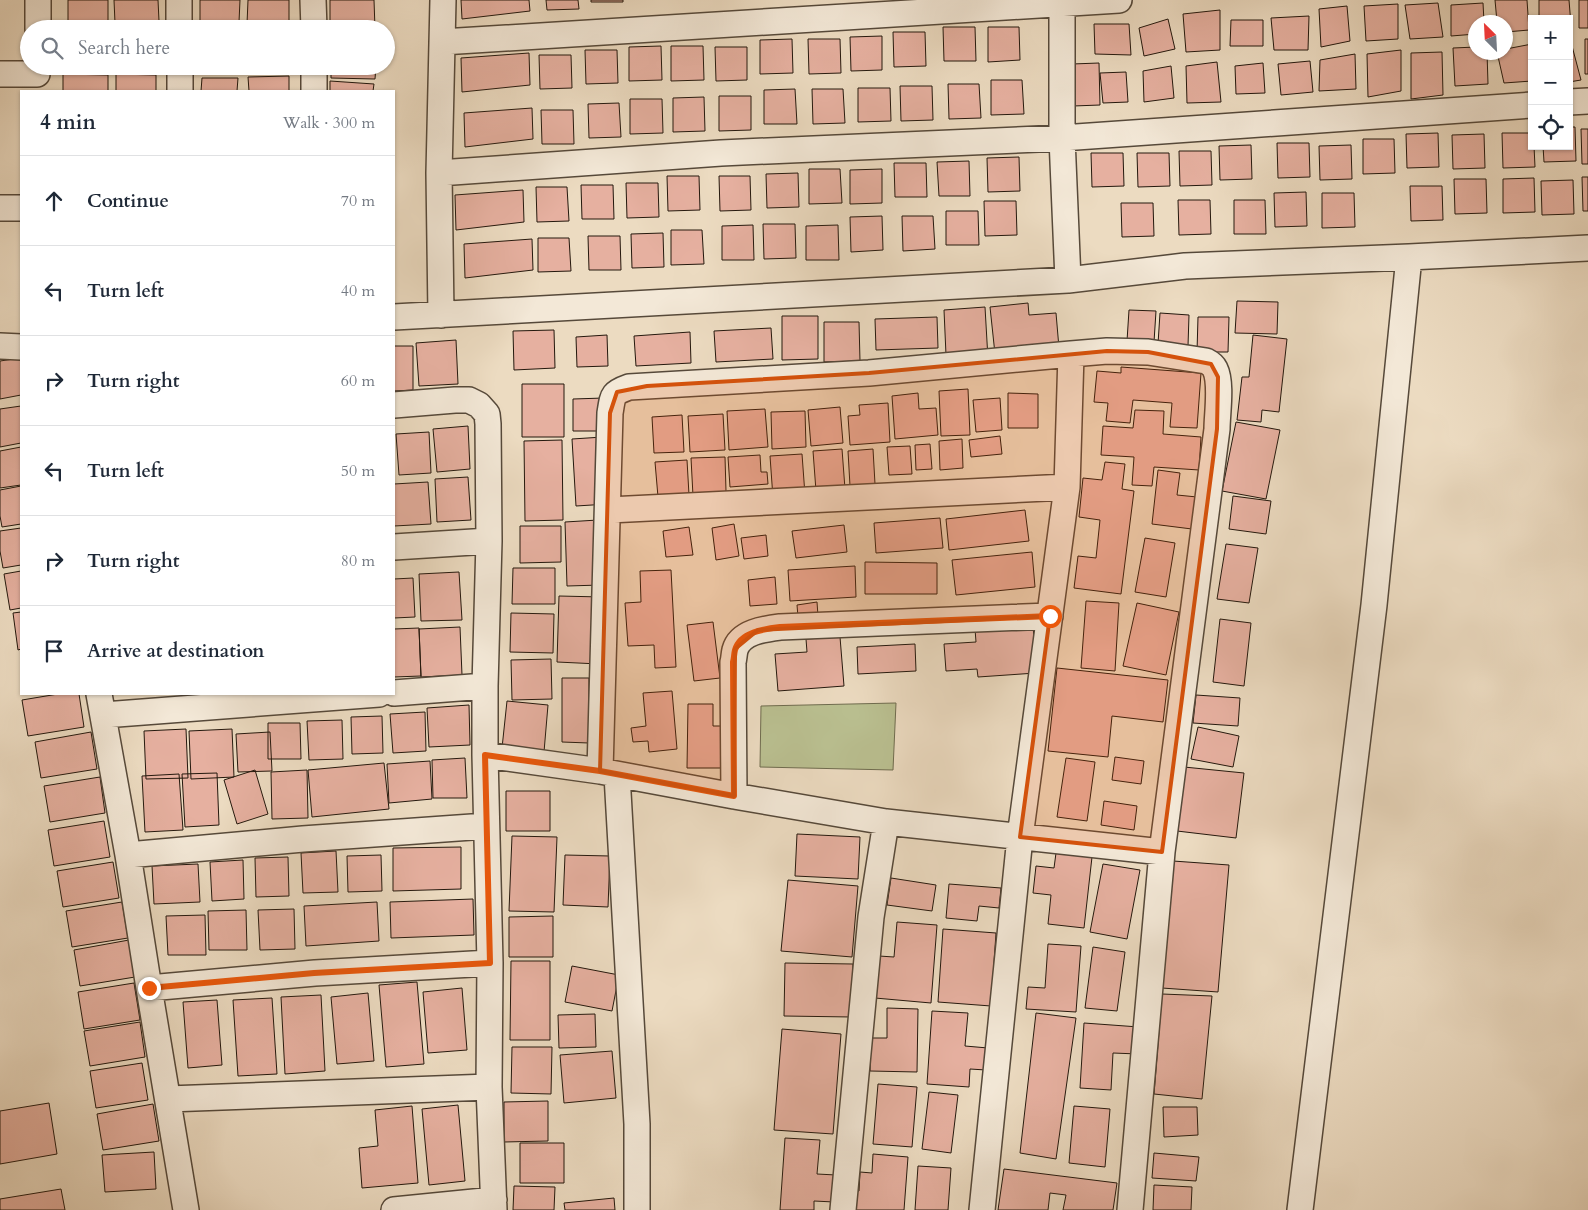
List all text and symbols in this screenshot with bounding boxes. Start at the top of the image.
north arrow [1468,15,1513,60]
map controls [1528,15,1573,150]
button: + [1528,15,1573,60]
search box [20,20,395,75]
icon: search [38,34,66,62]
text: Search here [78,35,170,61]
button: − [1528,60,1573,105]
button: locate [1528,105,1573,150]
text: 4 min [40,108,96,137]
text: Walk · 300 m [283,112,375,134]
icon: ahead [40,187,68,215]
text: Continue [87,188,169,214]
text: 70 m [341,190,375,212]
icon: left [40,277,68,305]
text: Turn left [87,278,164,304]
text: 40 m [341,280,375,302]
icon: right [40,367,68,395]
text: Turn right [87,368,179,394]
text: 60 m [341,370,375,392]
icon: left [40,457,68,485]
text: Turn left [87,458,164,484]
text: 50 m [341,460,375,482]
icon: right [40,547,68,575]
text: Turn right [87,548,179,574]
text: 80 m [341,550,375,572]
route start [1039,605,1062,628]
icon: arrive [40,637,68,665]
text: Arrive at destination [87,638,264,664]
route end [138,977,161,1000]

